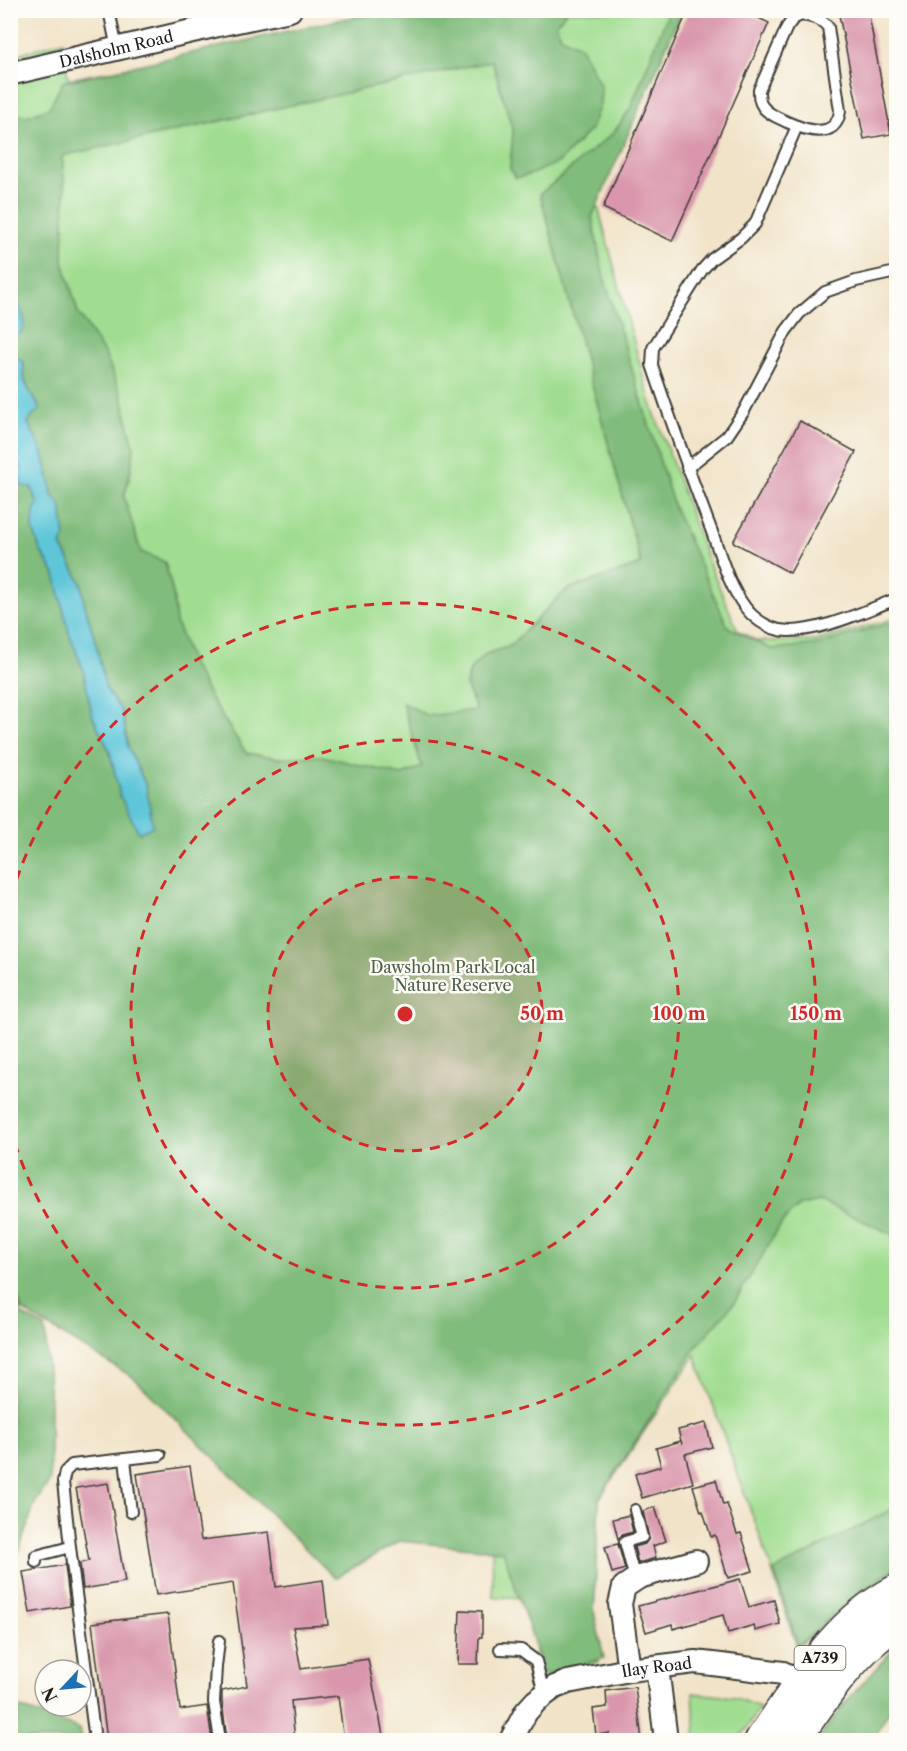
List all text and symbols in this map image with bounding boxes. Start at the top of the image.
street label: Dalsholm Road [57,26,175,72]
park label: Dawsholm Park Local Nature Reserve [370,957,536,995]
text: 50 m [520,1003,564,1025]
text: 100 m [652,1003,706,1025]
text: 150 m [790,1003,842,1025]
centre of rings [395,1004,415,1024]
road number: A739 [794,1646,846,1670]
street label: Ilay Road [619,1652,693,1681]
north arrow [33,1658,93,1718]
text: N [37,1684,62,1705]

